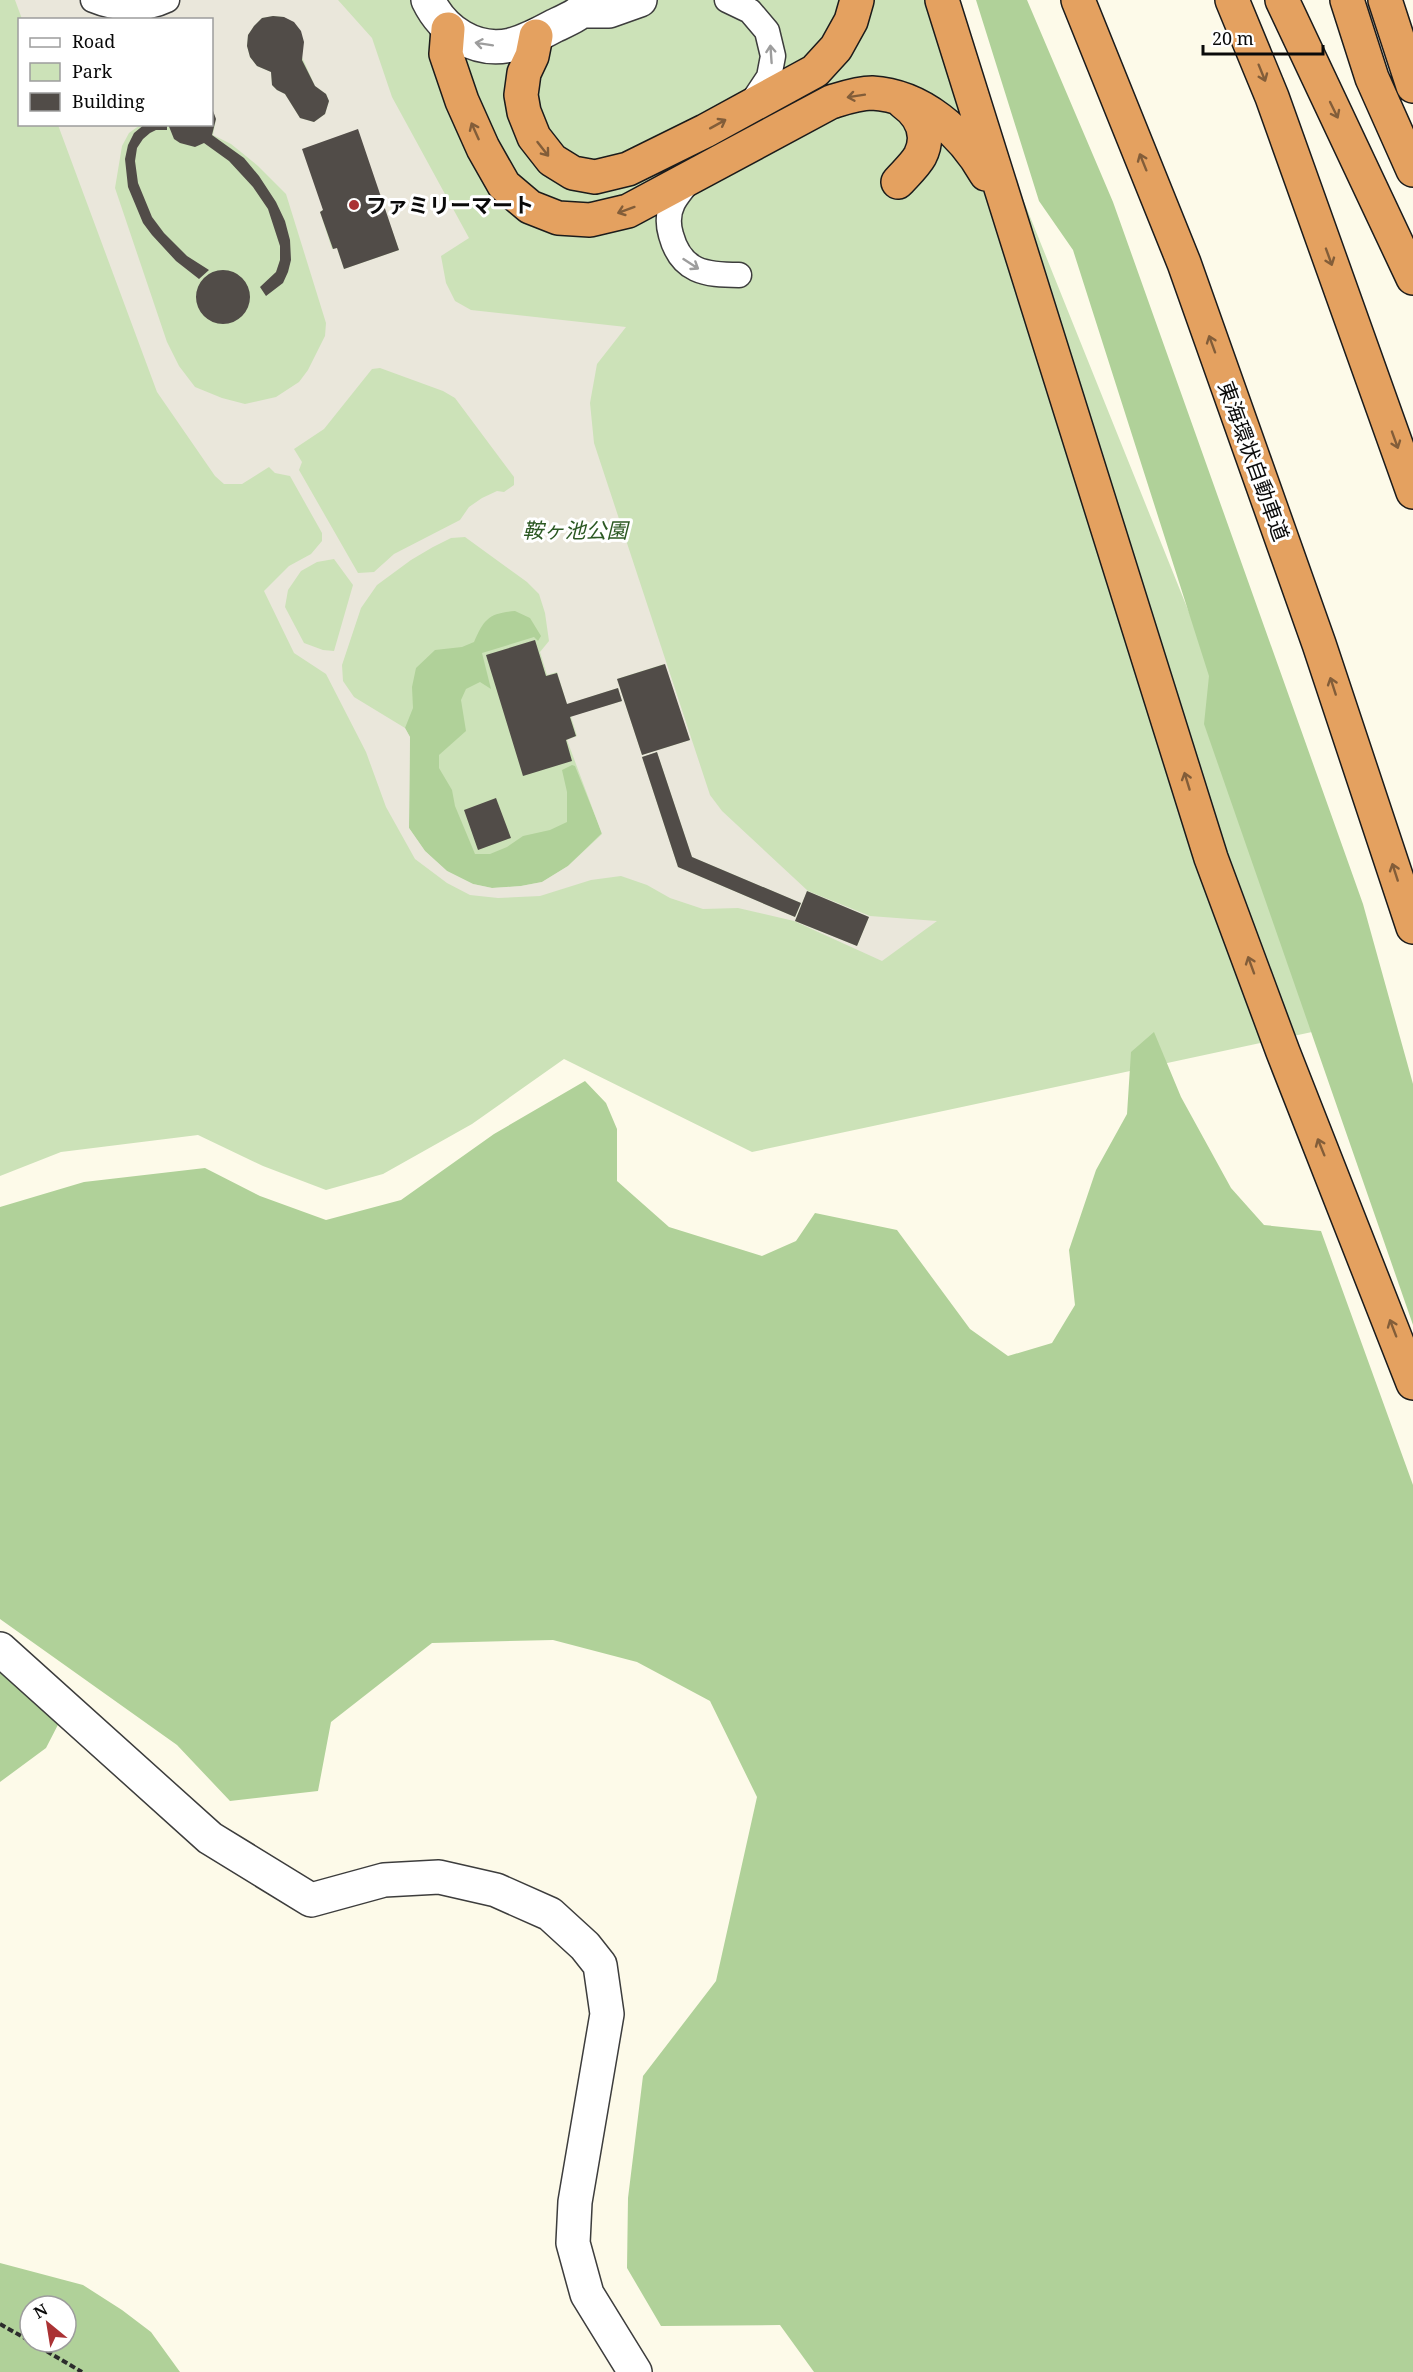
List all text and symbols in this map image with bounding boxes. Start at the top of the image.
legend [18,18,213,126]
scale bar [1203,18,1323,56]
text: 20 m [1212,26,1254,50]
text: Road [72,29,115,53]
one-way arrow [474,38,494,49]
one-way arrow [765,45,776,64]
text: Park [72,59,112,83]
one-way arrow [1257,64,1268,82]
text: Building [72,89,145,113]
one-way arrow [847,90,867,101]
one-way arrow [1329,100,1341,118]
one-way arrow [709,118,726,130]
one-way arrow [469,123,481,141]
one-way arrow [537,141,550,157]
one-way arrow [1137,153,1148,172]
place label: ファミリーマート [366,191,534,219]
marker: ファミリーマート [347,198,361,212]
one-way arrow [618,206,636,217]
one-way arrow [1324,247,1335,265]
one-way arrow [682,258,699,271]
one-way arrow [1206,335,1217,354]
street label: 東海環状自動車道 [1212,377,1296,545]
one-way arrow [1390,430,1401,449]
park label: 鞍ヶ池公園 [523,516,630,544]
one-way arrow [1327,677,1338,696]
one-way arrow [1181,772,1192,791]
one-way arrow [1388,863,1399,881]
one-way arrow [1245,956,1256,975]
one-way arrow [1315,1138,1326,1157]
one-way arrow [1386,1319,1397,1338]
north arrow [18,2294,78,2354]
text: N [30,2298,52,2324]

